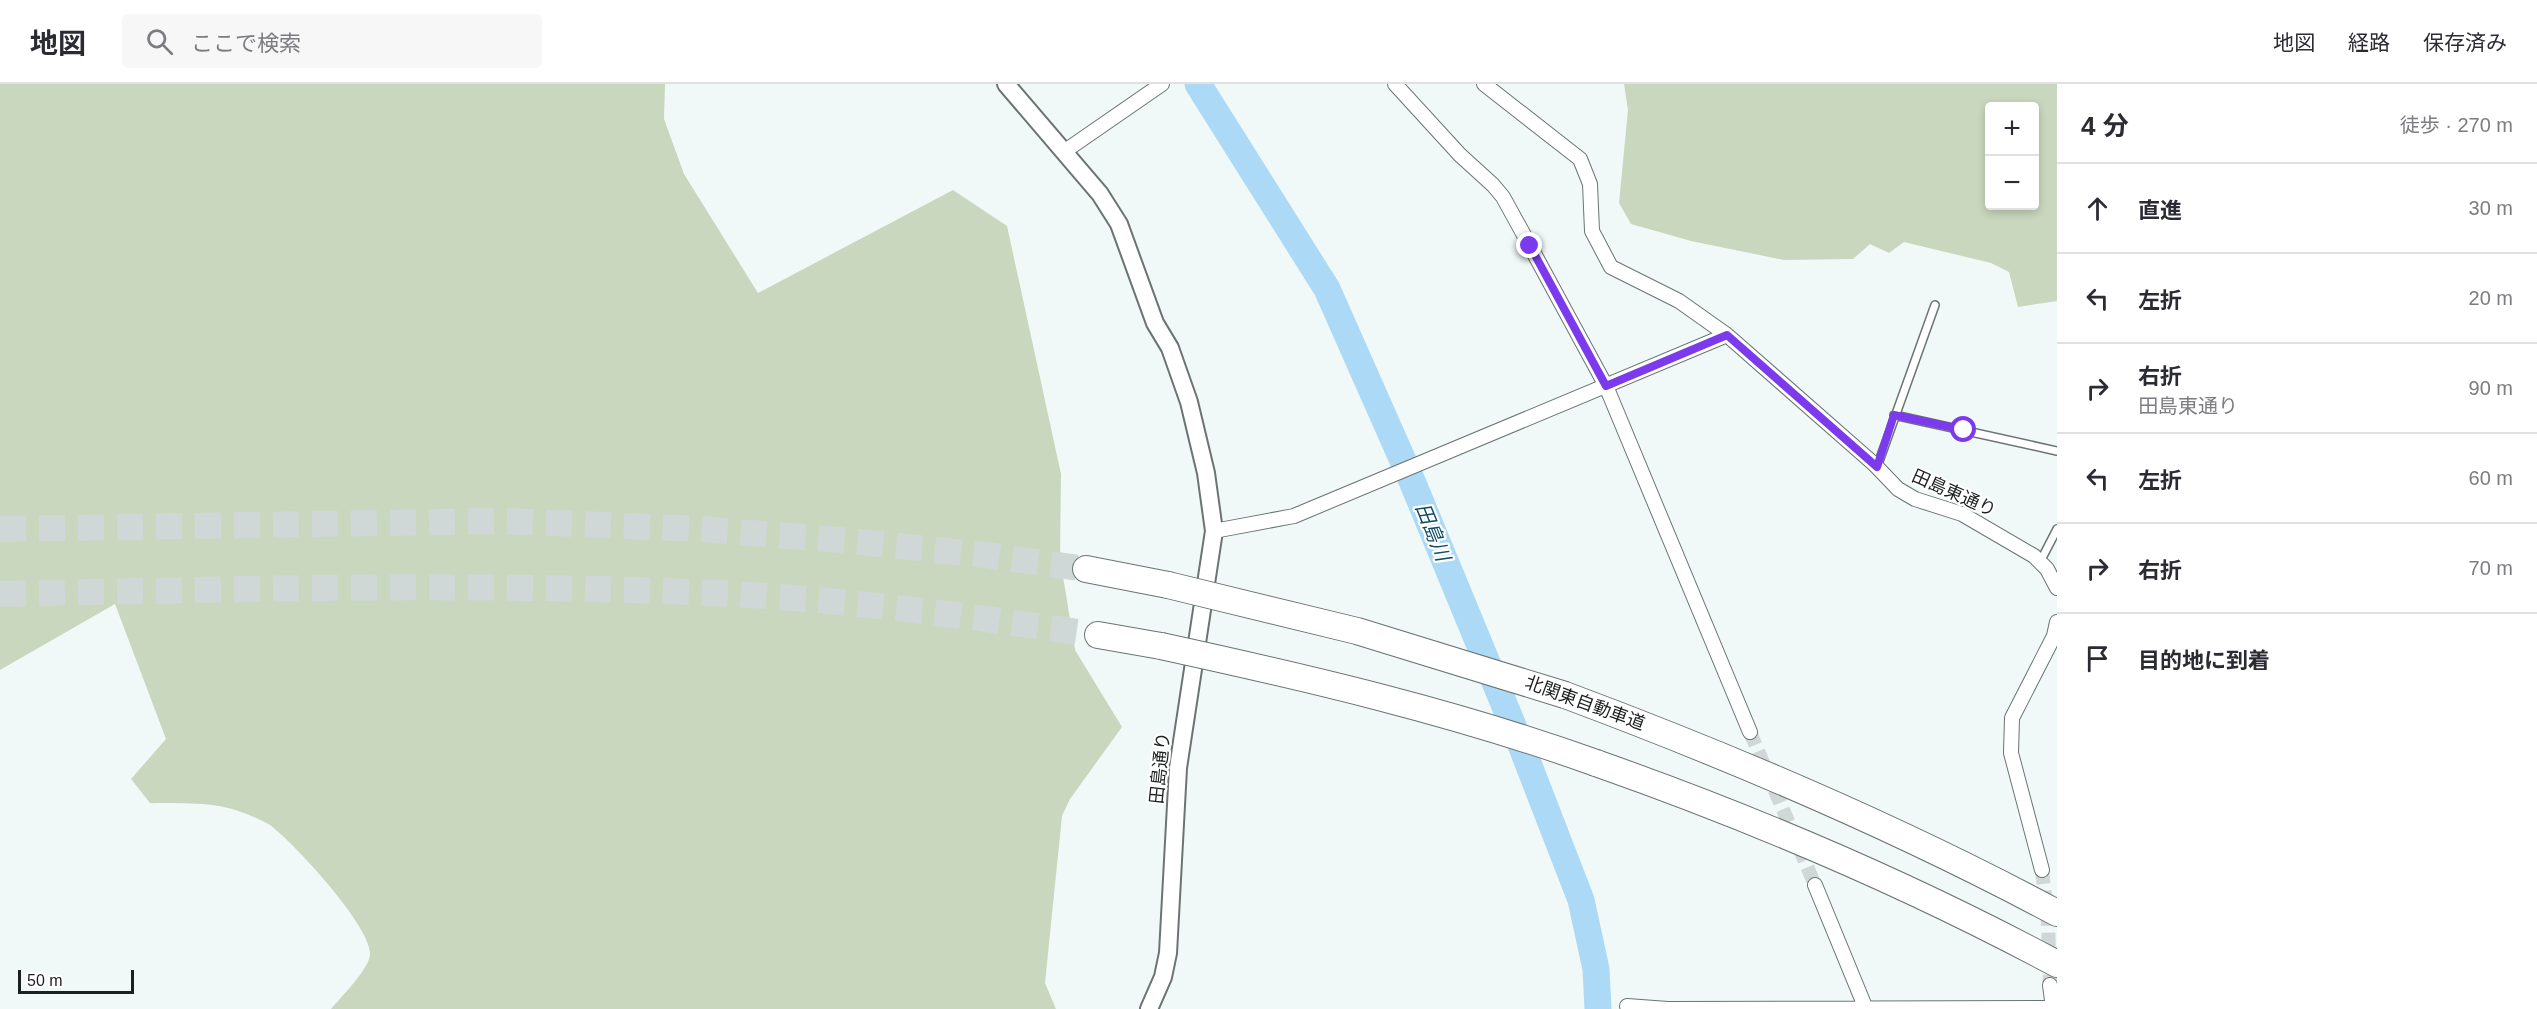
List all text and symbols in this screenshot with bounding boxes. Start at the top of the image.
search box [122,14,542,68]
icon: search [143,25,176,58]
text: 地図 [30,28,86,59]
text: ここで検索 [191,31,301,56]
text: 地図 [2273,31,2315,54]
text: 経路 [2348,31,2390,54]
text: 保存済み [2423,31,2507,54]
map controls [1985,102,2039,210]
button: + [1985,102,2039,156]
text: 4 分 [2081,111,2129,141]
text: 徒歩 · 270 m [2400,114,2513,136]
button: − [1985,156,2039,210]
icon: ahead [2081,192,2114,225]
text: 30 m [2469,197,2513,219]
text: 直進 [2138,198,2182,223]
route end [1516,232,1542,258]
icon: left [2081,282,2114,315]
text: 20 m [2469,287,2513,309]
text: 左折 [2138,288,2182,313]
text: 右折 [2138,364,2182,389]
icon: right [2081,372,2114,405]
text: 90 m [2469,377,2513,399]
text: 田島東通り [2138,395,2238,417]
route start [1950,416,1976,442]
icon: left [2081,462,2114,495]
street label: 田島東通り [1909,466,1999,520]
text: 60 m [2469,467,2513,489]
text: 左折 [2138,468,2182,493]
water label: 田島川 [1412,500,1455,566]
icon: right [2081,552,2114,585]
text: 70 m [2469,557,2513,579]
text: 右折 [2138,558,2182,583]
icon: arrive [2081,642,2114,675]
text: 目的地に到着 [2138,648,2270,673]
street label: 北関東自動車道 [1522,672,1648,734]
street label: 田島通り [1146,731,1174,805]
scale bar [18,967,134,994]
text: 50 m [27,972,63,989]

